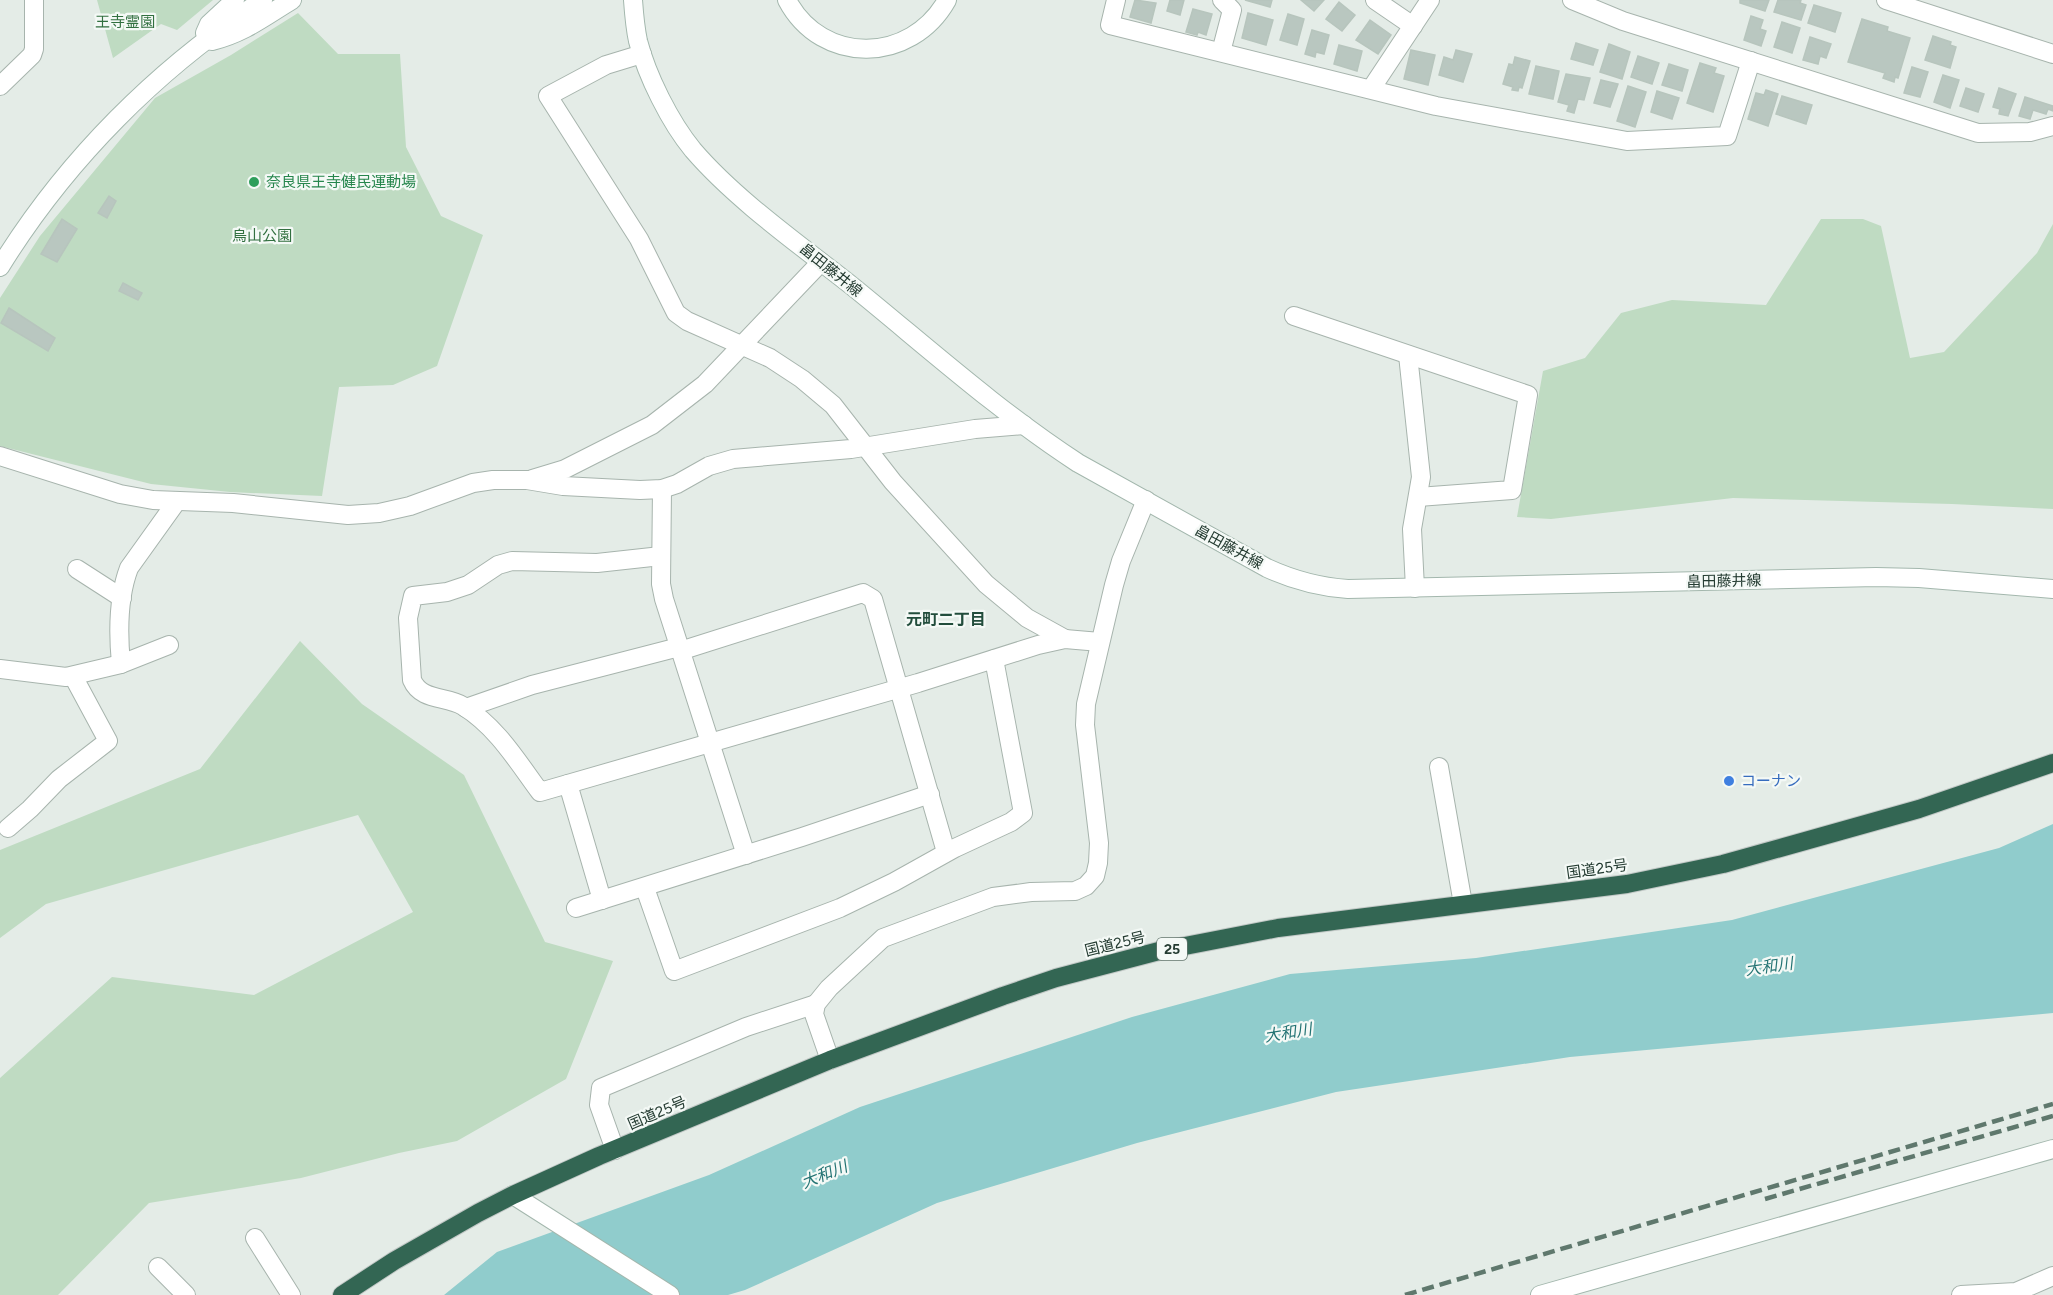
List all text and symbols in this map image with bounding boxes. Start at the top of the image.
park label: 王寺霊園 [95,13,155,31]
place label: 奈良県王寺健民運動場 [266,173,416,191]
marker: 奈良県王寺健民運動場 [247,175,261,189]
park label: 烏山公園 [232,227,292,245]
street label: 畠田藤井線 [796,239,866,301]
street label: 畠田藤井線 [1192,521,1266,573]
street label: 畠田藤井線 [1686,571,1762,591]
district label: 元町二丁目 [906,610,986,629]
place label: コーナン [1741,772,1801,790]
marker: コーナン [1722,774,1736,788]
street label: 国道25号 [1565,856,1629,882]
street label: 国道25号 [1083,928,1147,960]
road number: 25 [1157,938,1187,960]
water label: 大和川 [1744,953,1796,979]
water label: 大和川 [1263,1019,1315,1046]
street label: 国道25号 [625,1093,689,1133]
water label: 大和川 [798,1156,852,1192]

